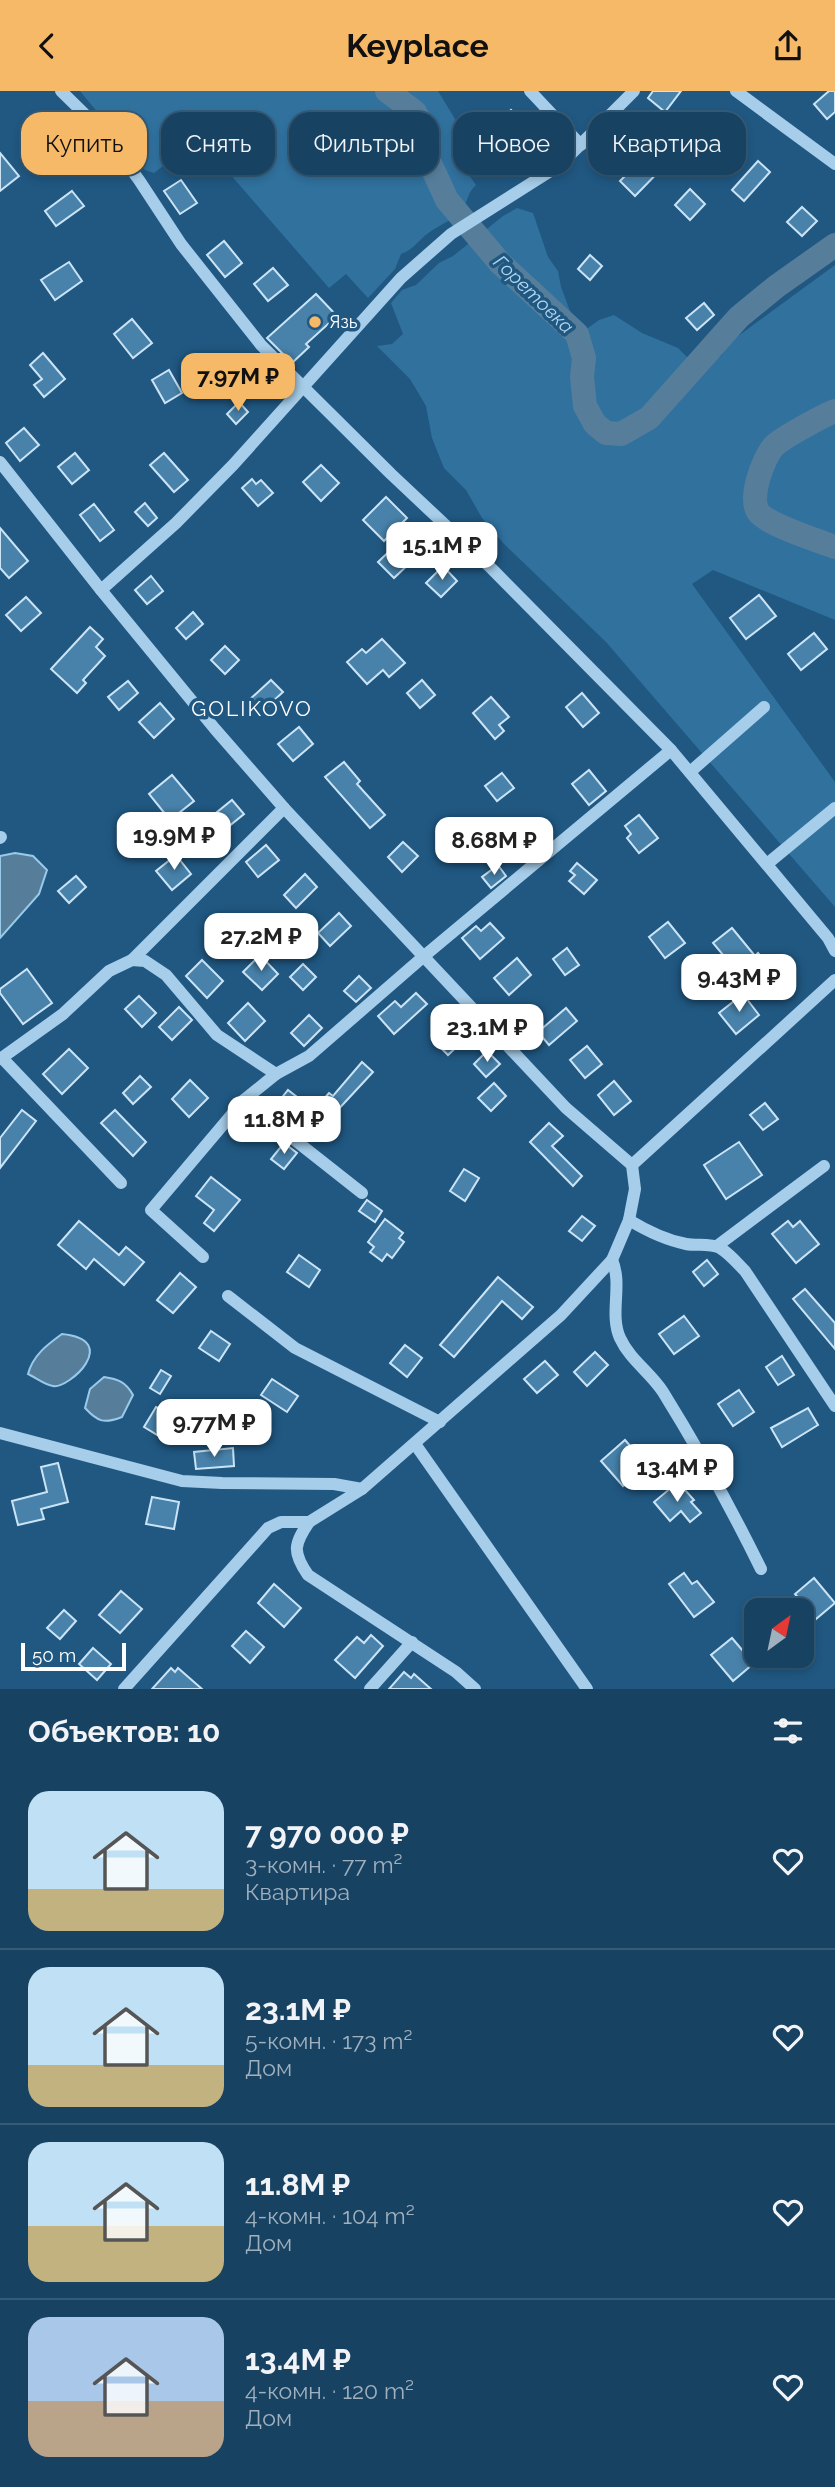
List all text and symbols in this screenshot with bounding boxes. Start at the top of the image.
icon: back [28,27,66,65]
text: Keyplace [346,27,489,64]
icon: share [769,27,807,65]
chip: Купить [21,112,147,175]
chip: Снять [161,112,275,175]
chip: Фильтры [289,112,439,175]
chip: Новое [453,112,574,175]
chip: Квартира [588,112,746,175]
water label: Горетовка [490,251,578,337]
place label: Язь [329,311,358,332]
marker: Язь [307,314,323,330]
pin: 7.97M ₽ [173,353,303,413]
text: 7.97M ₽ [197,362,279,389]
pin: 15.1M ₽ [377,523,507,582]
text: 15.1M ₽ [402,531,482,558]
district label: GOLIKOVO [191,696,313,721]
pin: 19.9M ₽ [109,813,239,872]
pin: 8.68M ₽ [429,817,559,877]
text: 19.9M ₽ [133,821,215,848]
text: 8.68M ₽ [451,826,537,853]
pin: 27.2M ₽ [196,913,326,973]
text: 27.2M ₽ [220,922,302,949]
pin: 9.43M ₽ [674,955,804,1014]
text: 9.43M ₽ [697,963,781,990]
pin: 23.1M ₽ [422,1005,552,1064]
text: 23.1M ₽ [446,1013,528,1040]
pin: 11.8M ₽ [219,1097,349,1156]
text: 11.8M ₽ [244,1105,324,1132]
pin: 9.77M ₽ [149,1399,279,1459]
text: 9.77M ₽ [173,1408,256,1435]
pin: 13.4M ₽ [612,1445,742,1504]
text: 13.4M ₽ [636,1453,718,1480]
north arrow [744,1598,814,1668]
map controls [744,1598,814,1668]
scale bar [21,1640,126,1672]
text: 50 m [32,1644,76,1666]
icon: filters [769,1712,807,1750]
text: Объектов: 10 [28,1714,220,1749]
text: 7 970 000 ₽ [245,1816,409,1851]
icon: home [84,1819,168,1903]
icon: heart [769,1842,807,1880]
text: 3-комн. · 77 m² [245,1851,403,1878]
text: Квартира [245,1878,350,1905]
text: 23.1M ₽ [245,1992,351,2027]
icon: home [84,1995,168,2079]
icon: heart [769,2018,807,2056]
text: 5-комн. · 173 m² [245,2027,412,2054]
text: Дом [245,2054,292,2081]
text: 11.8M ₽ [245,2167,350,2202]
icon: home [84,2170,168,2254]
icon: heart [769,2193,807,2231]
text: 4-комн. · 104 m² [245,2202,415,2229]
text: Дом [245,2229,292,2256]
text: 13.4M ₽ [245,2342,351,2377]
icon: home [84,2345,168,2429]
icon: heart [769,2368,807,2406]
text: 4-комн. · 120 m² [245,2377,414,2404]
text: Дом [245,2404,292,2431]

